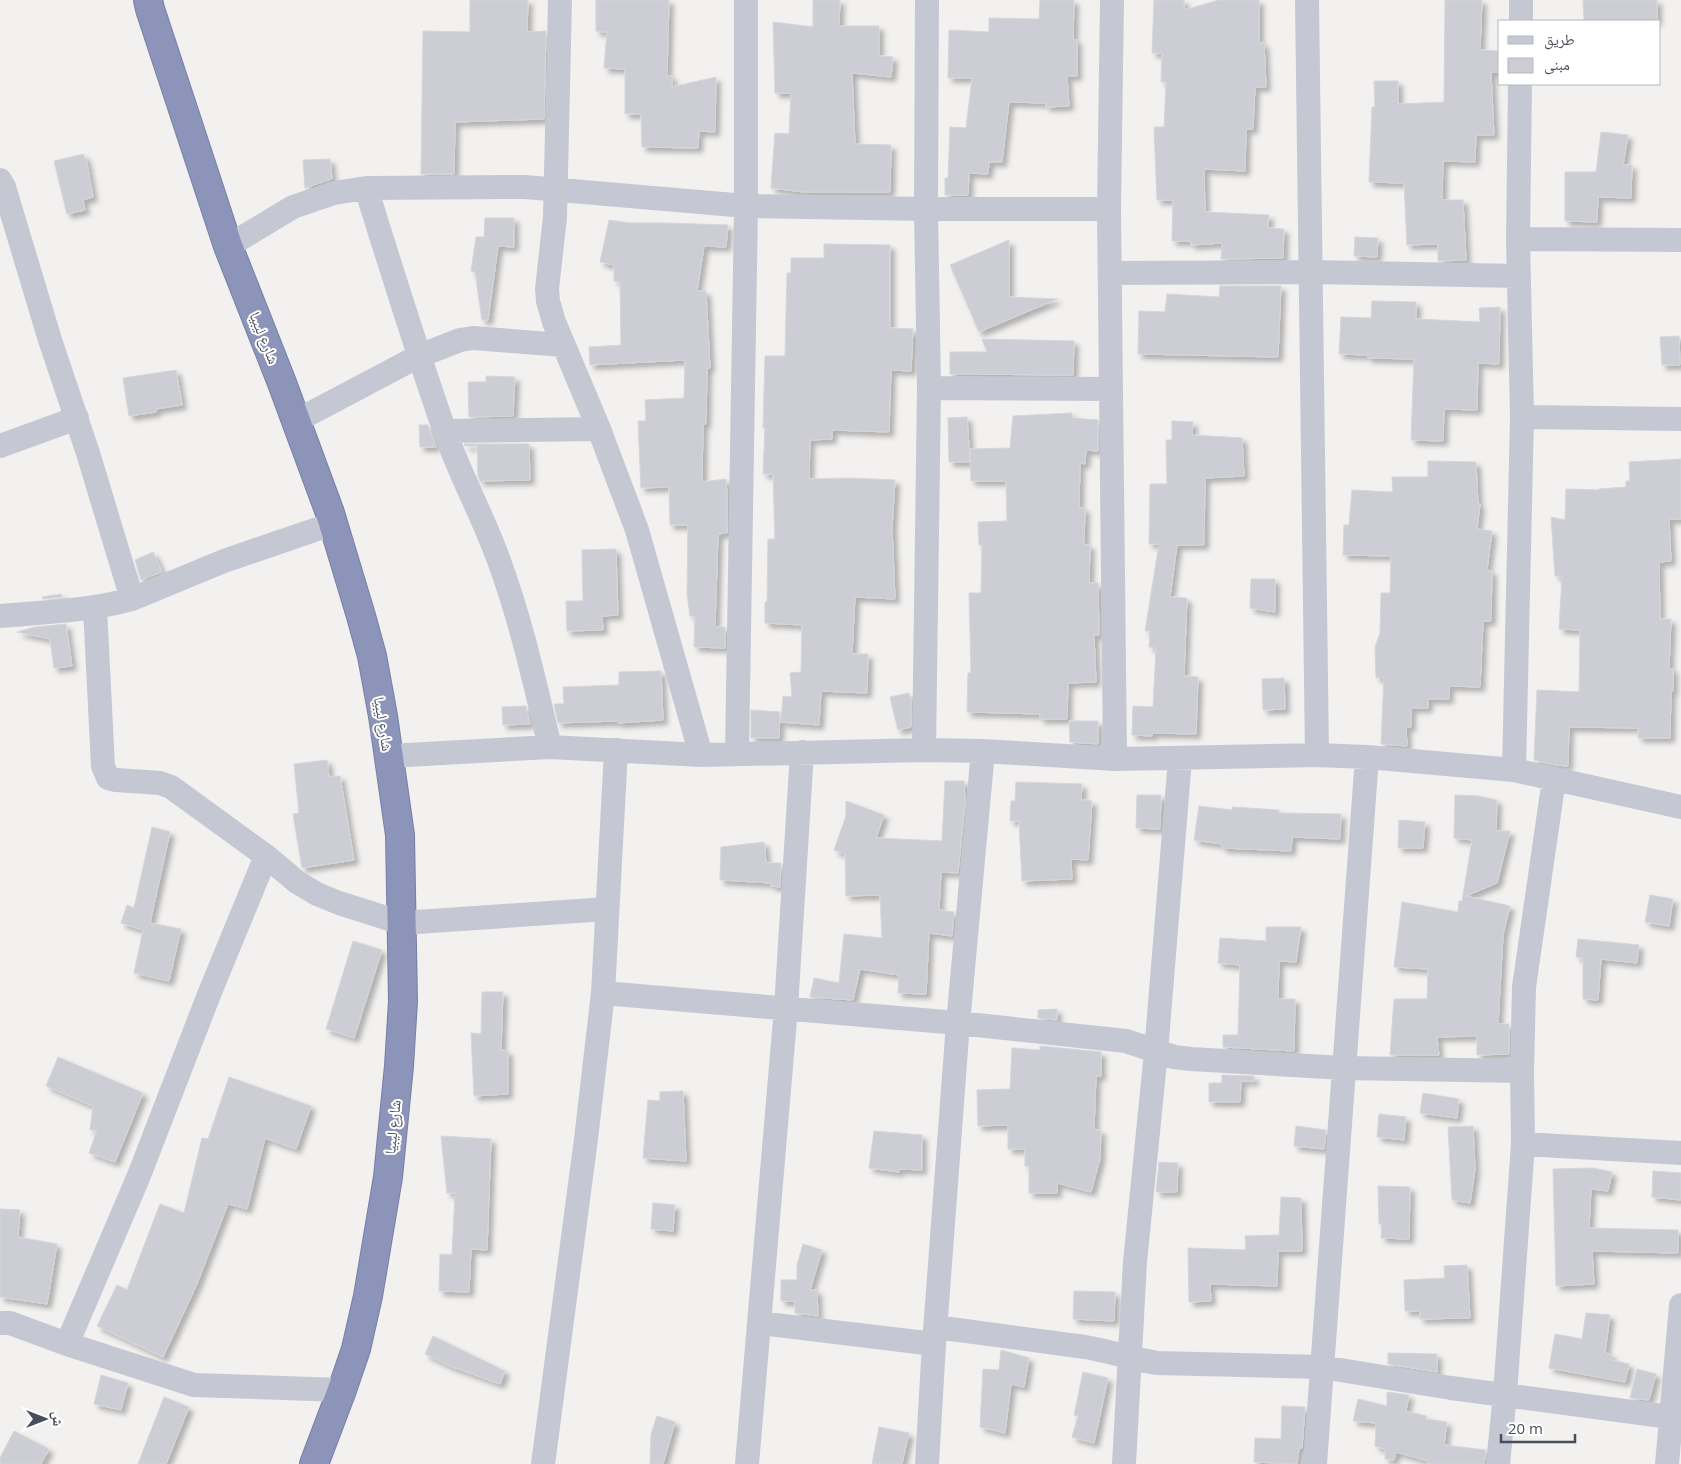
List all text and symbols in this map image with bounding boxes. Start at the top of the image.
legend [1498,20,1661,85]
text: طريق [1544,29,1575,50]
text: مبنى [1544,54,1570,75]
street label: شارع ليبيا [245,309,284,367]
street label: شارع ليبيا [369,695,398,753]
street label: شارع ليبيا [379,1099,406,1155]
north arrow [20,1394,70,1444]
text: ش [49,1412,68,1427]
scale bar [1501,1412,1575,1444]
text: 20 m [1508,1418,1543,1438]

